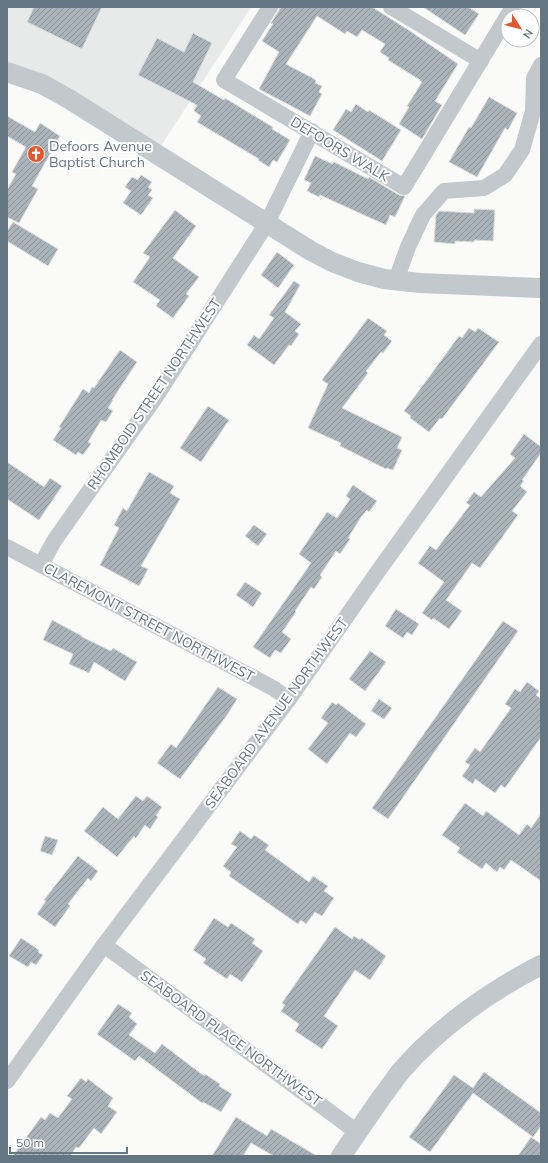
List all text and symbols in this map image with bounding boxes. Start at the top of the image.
north arrow [500,8,540,48]
text: N [520,26,536,41]
street label: DEFOORS WALK [288,113,393,186]
place label: Defoors Avenue Baptist Church [49,137,152,171]
church icon: Defoors Avenue Baptist Church [26,144,46,164]
street label: RHOMBOID STREET NORTHWEST [83,294,225,493]
street label: CLAREMONT STREET NORTHWEST [41,559,258,686]
street label: SEABOARD AVENUE NORTHWEST [201,613,352,812]
street label: SEABOARD PLACE NORTHWEST [137,966,326,1110]
scale bar [10,1129,127,1155]
text: 50 m [16,1135,44,1150]

